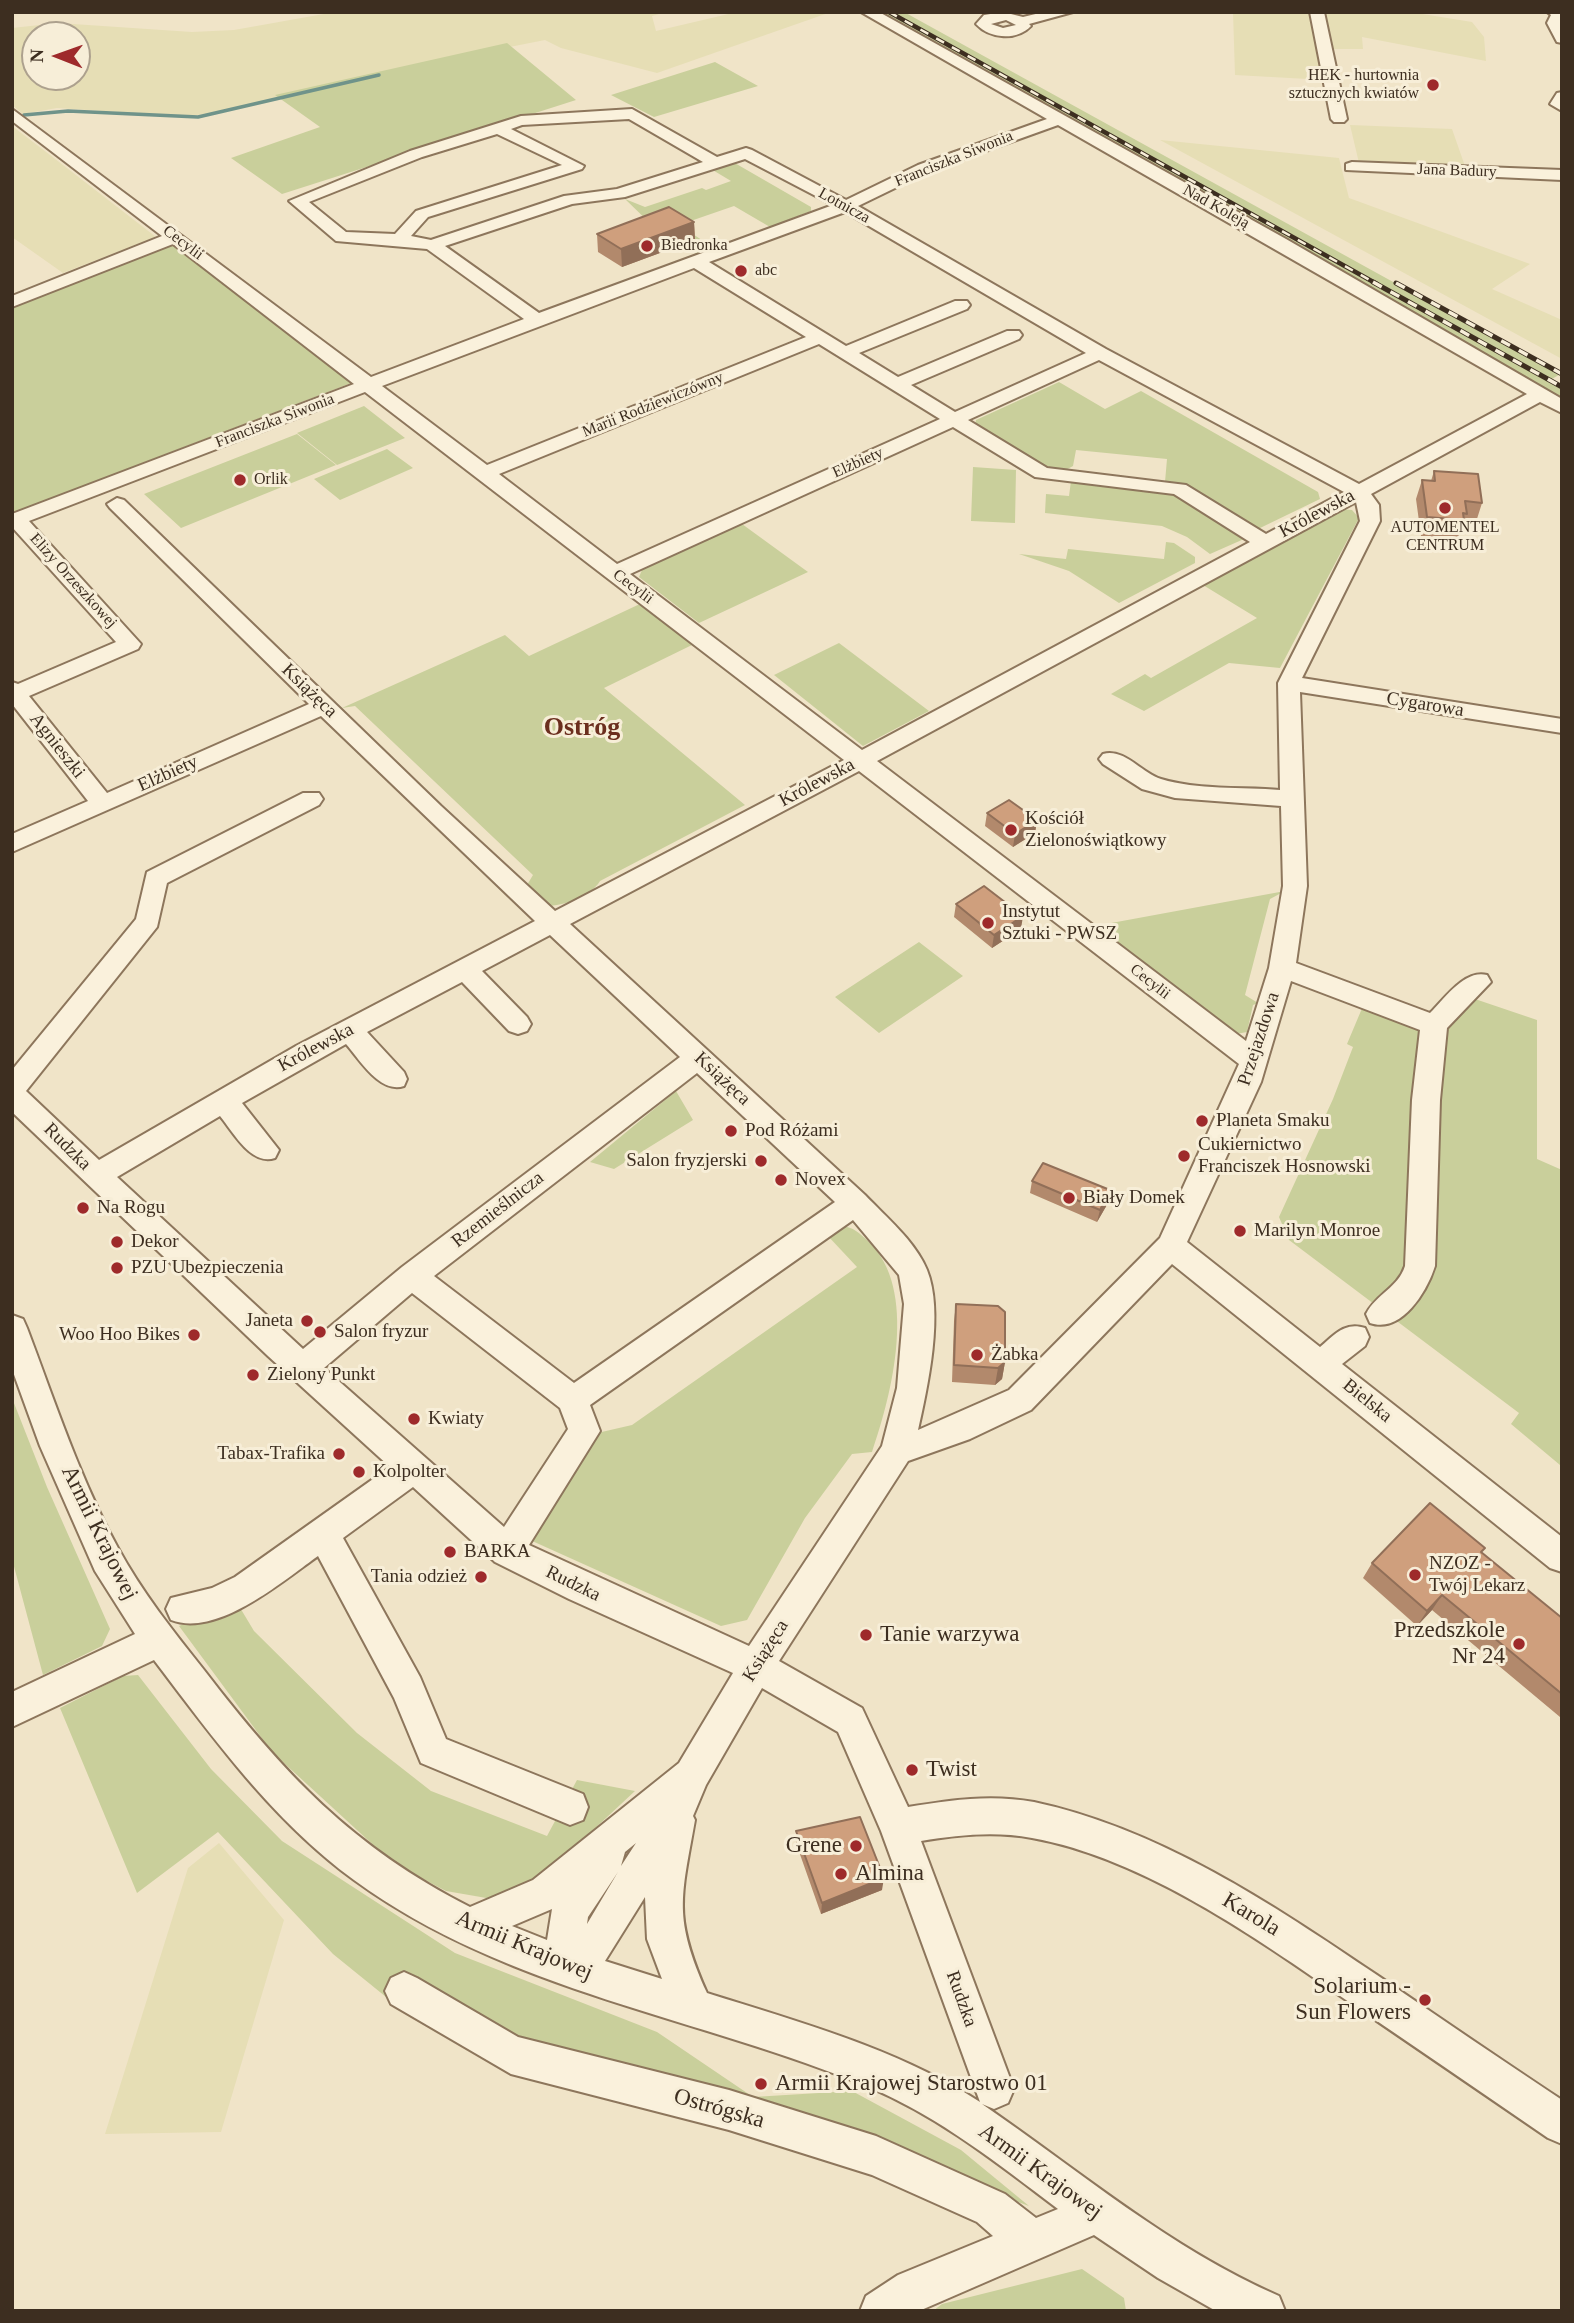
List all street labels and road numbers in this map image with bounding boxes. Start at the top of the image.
street label: Franciszka Siwonia [892,127,1016,191]
street label: Jana Badury [1417,160,1497,182]
street label: Nad Koleją [1179,181,1253,233]
street label: Lotnicza [815,184,873,228]
street label: Cecylii [159,221,207,265]
street label: Marii Rodziewiczówny [580,368,726,442]
street label: Franciszka Siwonia [213,390,337,452]
street label: Elżbiety [830,443,886,483]
street label: Królewska [1275,485,1359,543]
street label: Elizy Orzeszkowej [25,530,121,632]
street label: Cecylii [609,565,657,609]
street label: Książęca [276,659,342,723]
street label: Cygarowa [1385,688,1465,722]
street label: Agnieszki [24,709,90,783]
street label: Elżbiety [134,751,202,797]
street label: Królewska [775,754,859,812]
street label: Cecylii [1126,960,1174,1004]
street label: Przejazdowa [1233,989,1285,1089]
street label: Królewska [274,1019,358,1077]
street label: Książęca [689,1047,755,1111]
street label: Rudzka [38,1118,96,1176]
street label: Rzemieślnicza [447,1167,549,1253]
street label: Bielska [1338,1374,1396,1428]
street label: Armii Krajowej [55,1461,143,1605]
street label: Rudzka [542,1561,604,1607]
street label: Książęca [738,1616,794,1686]
street label: Karola [1217,1887,1285,1943]
street label: Armii Krajowej [451,1905,597,1987]
street label: Rudzka [940,1968,982,2030]
street label: Ostrógska [670,2083,768,2135]
street label: Armii Krajowej [973,2118,1107,2226]

